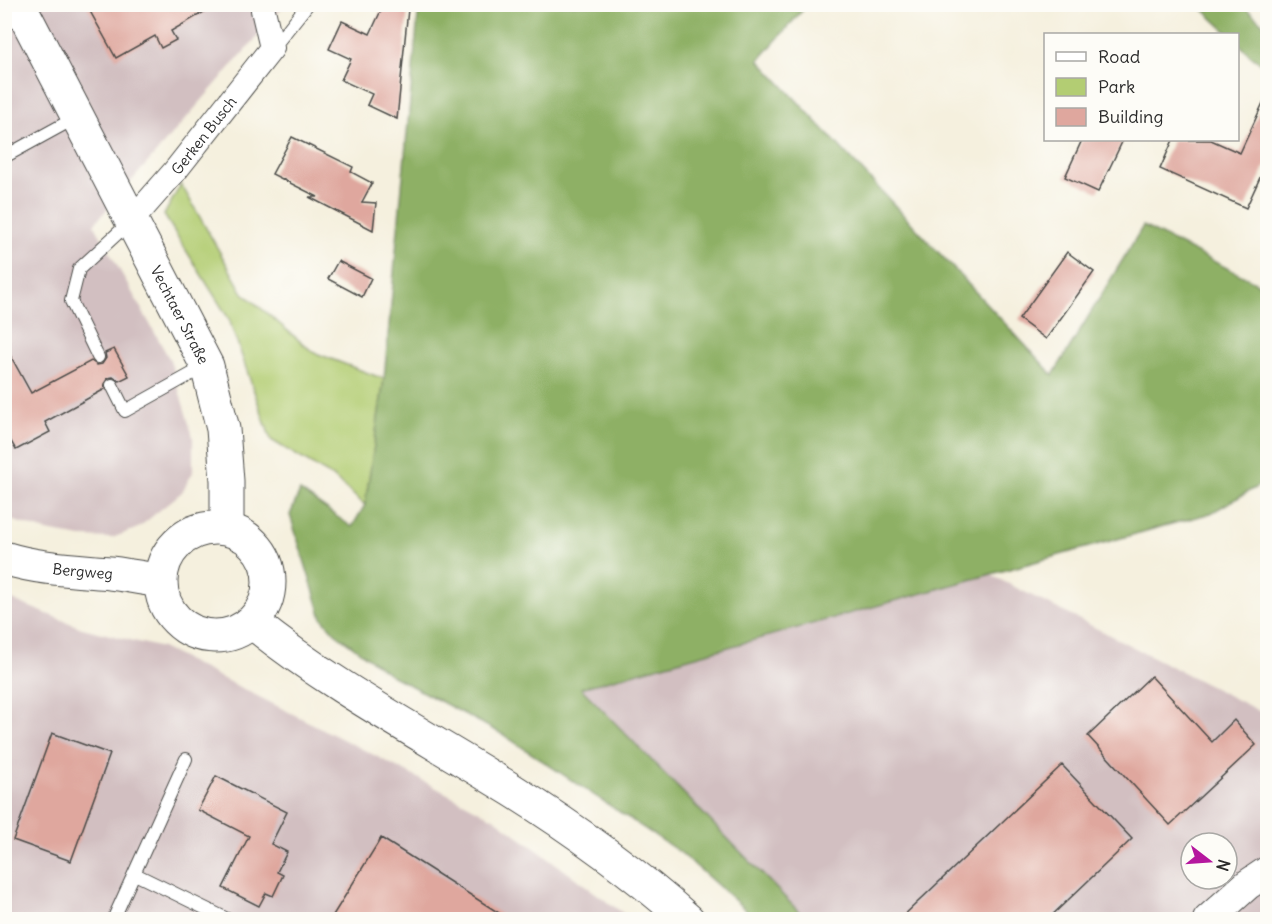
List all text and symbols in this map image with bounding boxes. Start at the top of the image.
legend [1044,33,1239,141]
text: Road [1098,45,1141,68]
text: Park [1098,75,1135,98]
street label: Gerken Busch [167,92,240,178]
text: Building [1098,105,1163,128]
street label: Vechtaer Straße [147,262,214,367]
street label: Bergweg [52,559,114,583]
north arrow [1179,831,1239,891]
text: N [1212,857,1235,874]

